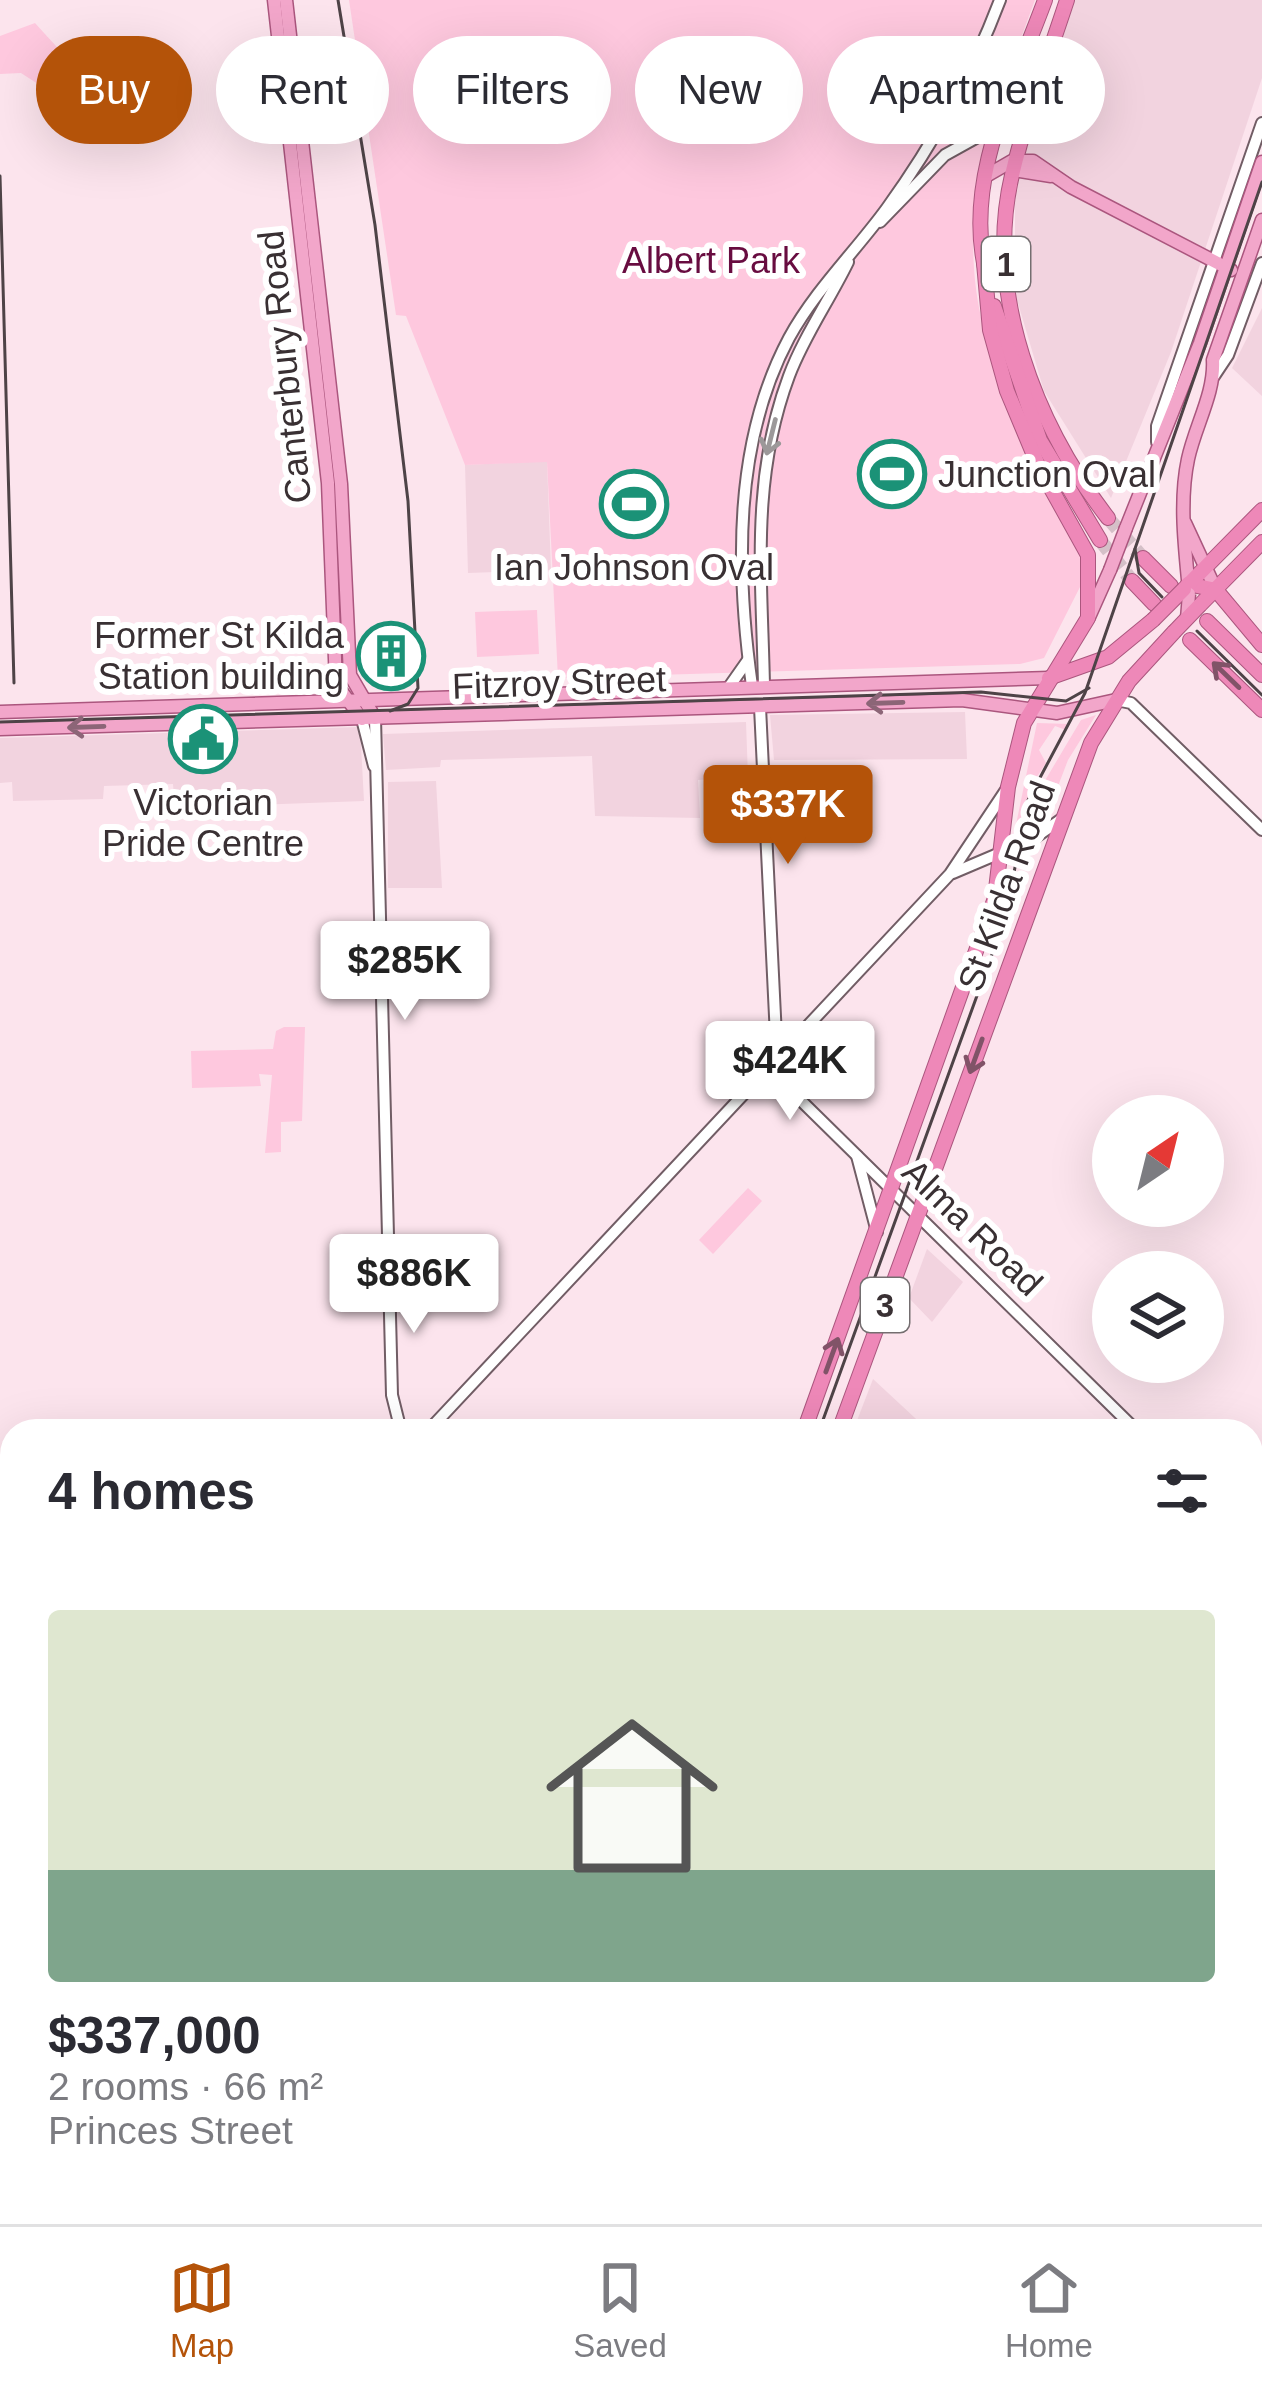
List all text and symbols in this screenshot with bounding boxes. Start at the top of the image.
chip: Buy [36,36,192,144]
chip: Rent [216,36,389,144]
chip: Filters [413,36,611,144]
chip: New [635,36,803,144]
chip: Apartment [827,36,1105,144]
street label: Canterbury Road [250,228,319,505]
road number: 1 [982,237,1030,291]
park label: Albert Park [622,240,801,281]
one-way arrow [759,417,781,455]
sports icon: Junction Oval [857,439,927,509]
place label: Junction Oval [938,454,1156,495]
sports icon: Ian Johnson Oval [599,469,669,539]
place label: Ian Johnson Oval [494,547,774,588]
place label: Former St Kilda Station building [94,615,345,697]
building icon: Former St Kilda Station building [356,621,426,691]
street label: Fitzroy Street [451,658,667,707]
one-way arrow [1212,661,1241,690]
one-way arrow [866,692,905,715]
public building icon: Victorian Pride Centre [168,704,238,774]
one-way arrow [67,716,106,739]
pin: $337K [704,765,872,867]
street label: St Kilda Road [950,776,1063,997]
place label: Victorian Pride Centre [102,782,304,864]
text: $337K [731,782,845,825]
pin: $285K [321,921,489,1023]
text: $285K [348,938,462,981]
pin: $424K [706,1021,874,1123]
one-way arrow [964,1037,985,1074]
text: $424K [733,1038,847,1081]
north arrow [1092,1095,1224,1227]
map controls [1092,1095,1224,1383]
street label: Alma Road [894,1151,1051,1304]
pin: $886K [330,1234,498,1336]
text: $886K [357,1251,471,1294]
button: layers [1092,1251,1224,1383]
road number: 3 [861,1278,909,1332]
one-way arrow [822,1337,844,1374]
icon: filters [1149,1458,1215,1524]
text: 4 homes [48,1463,255,1520]
icon: home [524,1688,740,1904]
text: $337,000 [48,2007,261,2064]
text: 2 rooms · 66 m² [48,2065,323,2108]
text: Princes Street [48,2109,293,2152]
tab: Map [169,2255,235,2365]
tab: Saved [573,2255,667,2365]
tab: Home [1005,2255,1093,2365]

